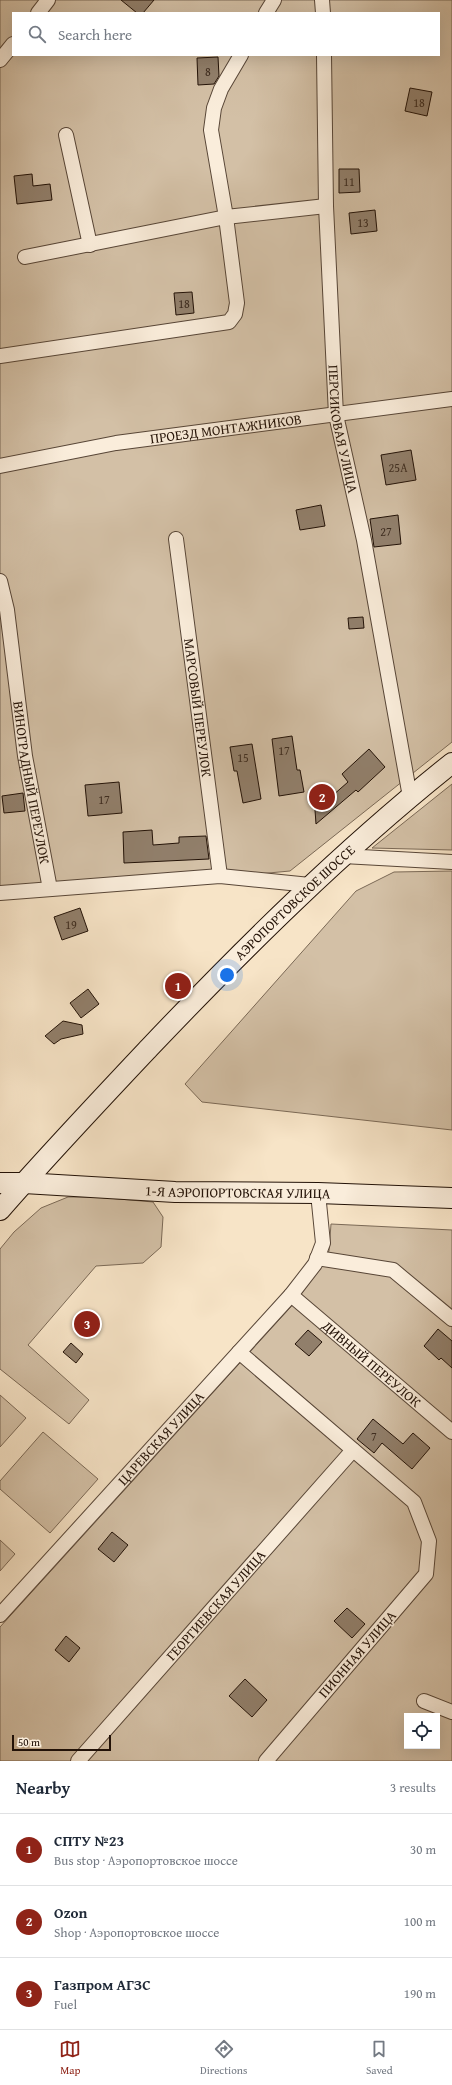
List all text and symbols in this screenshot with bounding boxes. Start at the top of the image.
search box [12,12,440,56]
icon: search [26,23,48,45]
text: Search here [58,24,132,45]
house number: 8 [205,63,211,80]
house number: 18 [413,94,425,111]
house number: 11 [343,173,355,190]
house number: 13 [357,214,369,231]
house number: 18 [178,295,190,312]
street label: ПЕРСИКОВАЯ УЛИЦА [324,364,363,495]
street label: ПРОЕЗД МОНТАЖНИКОВ [149,409,303,448]
house number: 25А [389,459,408,476]
house number: 27 [380,523,392,540]
street label: МАРСОВЫЙ ПЕРЕУЛОК [179,637,217,779]
street label: ВИНОГРАДНЫЙ ПЕРЕУЛОК [8,700,55,866]
house number: 17 [278,742,290,759]
house number: 15 [237,749,249,766]
pin: 2 [309,782,335,812]
house number: 17 [98,791,110,808]
street label: АЭРОПОРТОВСКОЕ ШОССЕ [230,840,359,965]
house number: 19 [65,916,77,933]
your location [217,965,237,985]
pin: 1 [165,971,191,1001]
street label: 1-Я АЭРОПОРТОВСКАЯ УЛИЦА [145,1180,331,1203]
pin: 3 [74,1309,100,1339]
street label: ДИВНЫЙ ПЕРЕУЛОК [317,1315,426,1412]
street label: ЦАРЕВСКАЯ УЛИЦА [113,1386,209,1489]
house number: 7 [371,1428,377,1445]
street label: ГЕОРГИЕВСКАЯ УЛИЦА [161,1545,271,1665]
street label: ПИОННАЯ УЛИЦА [313,1606,401,1702]
map controls [404,1713,440,1749]
button: locate [404,1713,440,1749]
scale bar [12,1733,111,1752]
text: 50 m [18,1734,40,1750]
text: Nearby [16,1775,70,1800]
text: 3 results [390,1778,436,1797]
text: СПТУ №23 [54,1830,124,1851]
text: 1 [26,1840,32,1859]
text: 30 m [410,1840,436,1859]
text: Bus stop · Аэропортовское шоссе [54,1851,238,1870]
text: Ozon [54,1902,87,1923]
text: 2 [26,1912,32,1931]
text: 100 m [404,1912,436,1931]
text: Shop · Аэропортовское шоссе [54,1923,219,1942]
text: Газпром АГЗС [54,1974,151,1995]
text: 3 [26,1984,32,2003]
text: 190 m [404,1984,436,2003]
text: Fuel [54,1995,77,2014]
tab: Map [59,2038,81,2078]
tab: Directions [200,2038,247,2078]
tab: Saved [366,2038,393,2078]

